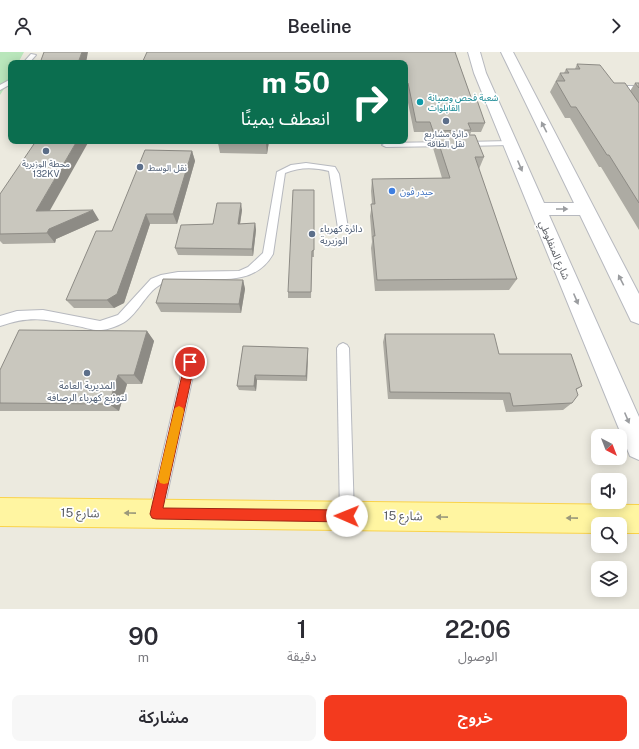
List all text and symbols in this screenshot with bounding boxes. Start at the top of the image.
icon: person [12,15,34,37]
icon: forward [605,15,627,37]
text: Beeline [287,16,352,37]
text: 50 m [262,66,330,99]
icon: right [344,76,396,128]
place label: شعبة فحص وصيانة القابلوات [428,92,498,114]
marker: شعبة فحص وصيانة القابلوات [415,97,425,107]
text: انعطف يمينًا [241,108,330,129]
marker: دائرة مشاريع نقل الطاقة [441,116,451,126]
one-way arrow [541,121,547,133]
place label: دائرة مشاريع نقل الطاقة [424,128,468,149]
marker: محطة الوزيرية 132KV [41,146,51,156]
place label: محطة الوزيرية 132KV [22,158,70,179]
one-way arrow [517,161,523,173]
marker: نقل الوسط [135,162,145,172]
place label: نقل الوسط [148,162,187,174]
marker: حيدر فون [387,186,397,196]
place label: حيدر فون [400,186,433,198]
one-way arrow [556,206,569,212]
street label: شارع المنفلوطي [535,219,573,282]
place label: دائرة كهرباء الوزيرية [320,222,363,247]
marker: دائرة كهرباء الوزيرية [307,229,317,239]
one-way arrow [618,275,625,286]
one-way arrow [573,293,579,304]
pin [173,345,207,379]
icon: arrive [179,351,201,373]
marker: المديرية العامة لتوزيع كهرباء الرصافة [82,368,92,378]
place label: المديرية العامة لتوزيع كهرباء الرصافة [47,379,127,405]
one-way arrow [624,413,630,425]
north arrow [591,429,627,465]
map controls [591,429,627,597]
button: sound [591,473,627,509]
position arrow [326,495,368,537]
street label: شارع 15 [60,506,100,522]
street label: شارع 15 [383,509,423,525]
one-way arrow [123,510,136,516]
one-way arrow [435,514,448,520]
one-way arrow [565,515,578,521]
button: search [591,517,627,553]
button: layers [591,561,627,597]
text: 1 [297,615,307,643]
text: 22:06 [445,615,511,643]
text: 90 [128,622,159,650]
text: دقيقة [287,649,317,664]
text: الوصول [458,649,498,664]
text: m [138,650,149,665]
button: مشاركة [12,695,316,741]
button: خروج [324,695,627,741]

